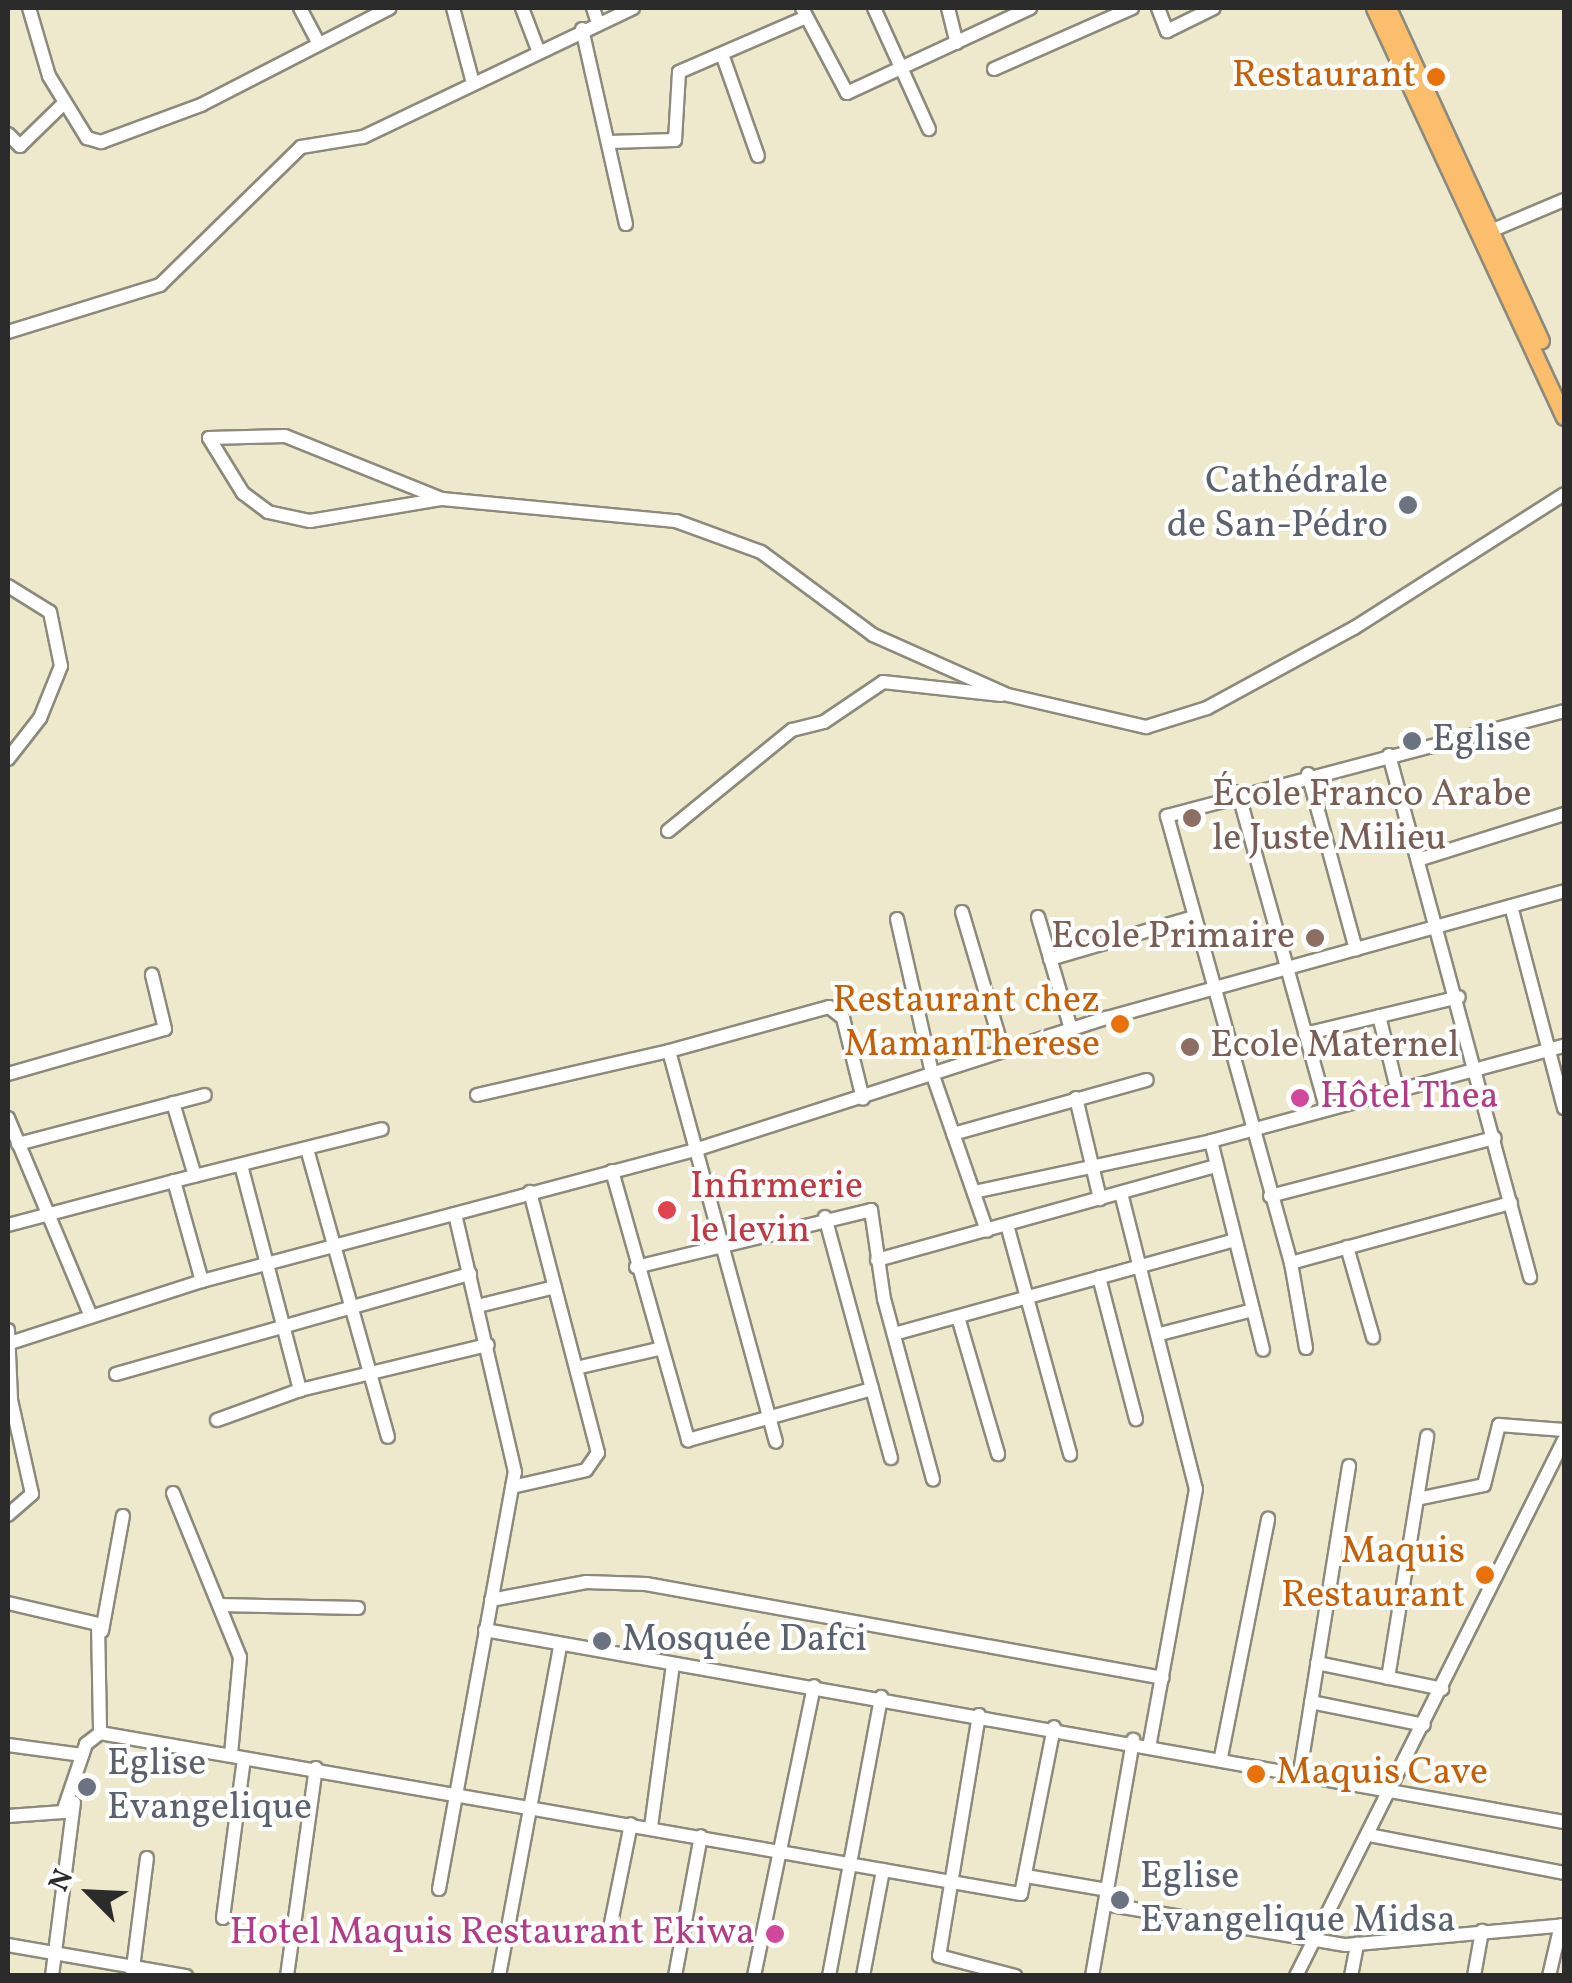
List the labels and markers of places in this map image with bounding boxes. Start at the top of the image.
place label: Restaurant [1232,54,1416,100]
marker: Restaurant [1425,66,1447,88]
place label: Cathédrale de San-Pédro [1167,460,1388,550]
marker: Cathédrale de San-Pédro [1397,494,1419,516]
place label: Eglise [1432,718,1531,764]
marker: Eglise [1401,730,1423,752]
place label: École Franco Arabe le Juste Milieu [1212,773,1532,862]
marker: École Franco Arabe le Juste Milieu [1181,807,1203,829]
place label: Ecole Primaire [1051,915,1295,961]
marker: Ecole Primaire [1304,927,1326,949]
place label: Restaurant chez MamanTherese [833,979,1100,1068]
marker: Restaurant chez MamanTherese [1109,1013,1131,1035]
place label: Ecole Maternel [1210,1024,1459,1070]
marker: Ecole Maternel [1179,1036,1201,1058]
place label: Hôtel Thea [1320,1075,1500,1121]
marker: Hôtel Thea [1289,1087,1311,1109]
place label: Infirmerie le levin [690,1165,863,1254]
marker: Infirmerie le levin [654,1197,680,1223]
place label: Maquis Restaurant [1281,1530,1465,1620]
marker: Maquis Restaurant [1474,1564,1496,1586]
place label: Mosquée Dafci [622,1618,867,1664]
marker: Mosquée Dafci [591,1630,613,1652]
place label: Eglise Evangelique [107,1742,312,1832]
place label: Maquis Cave [1276,1751,1488,1797]
marker: Maquis Cave [1245,1763,1267,1785]
marker: Eglise Evangelique [76,1776,98,1798]
place label: Eglise Evangelique Midsa [1140,1855,1456,1945]
marker: Eglise Evangelique Midsa [1109,1889,1131,1911]
place label: Hotel Maquis Restaurant Ekiwa [229,1911,755,1957]
marker: Hotel Maquis Restaurant Ekiwa [764,1923,786,1945]

